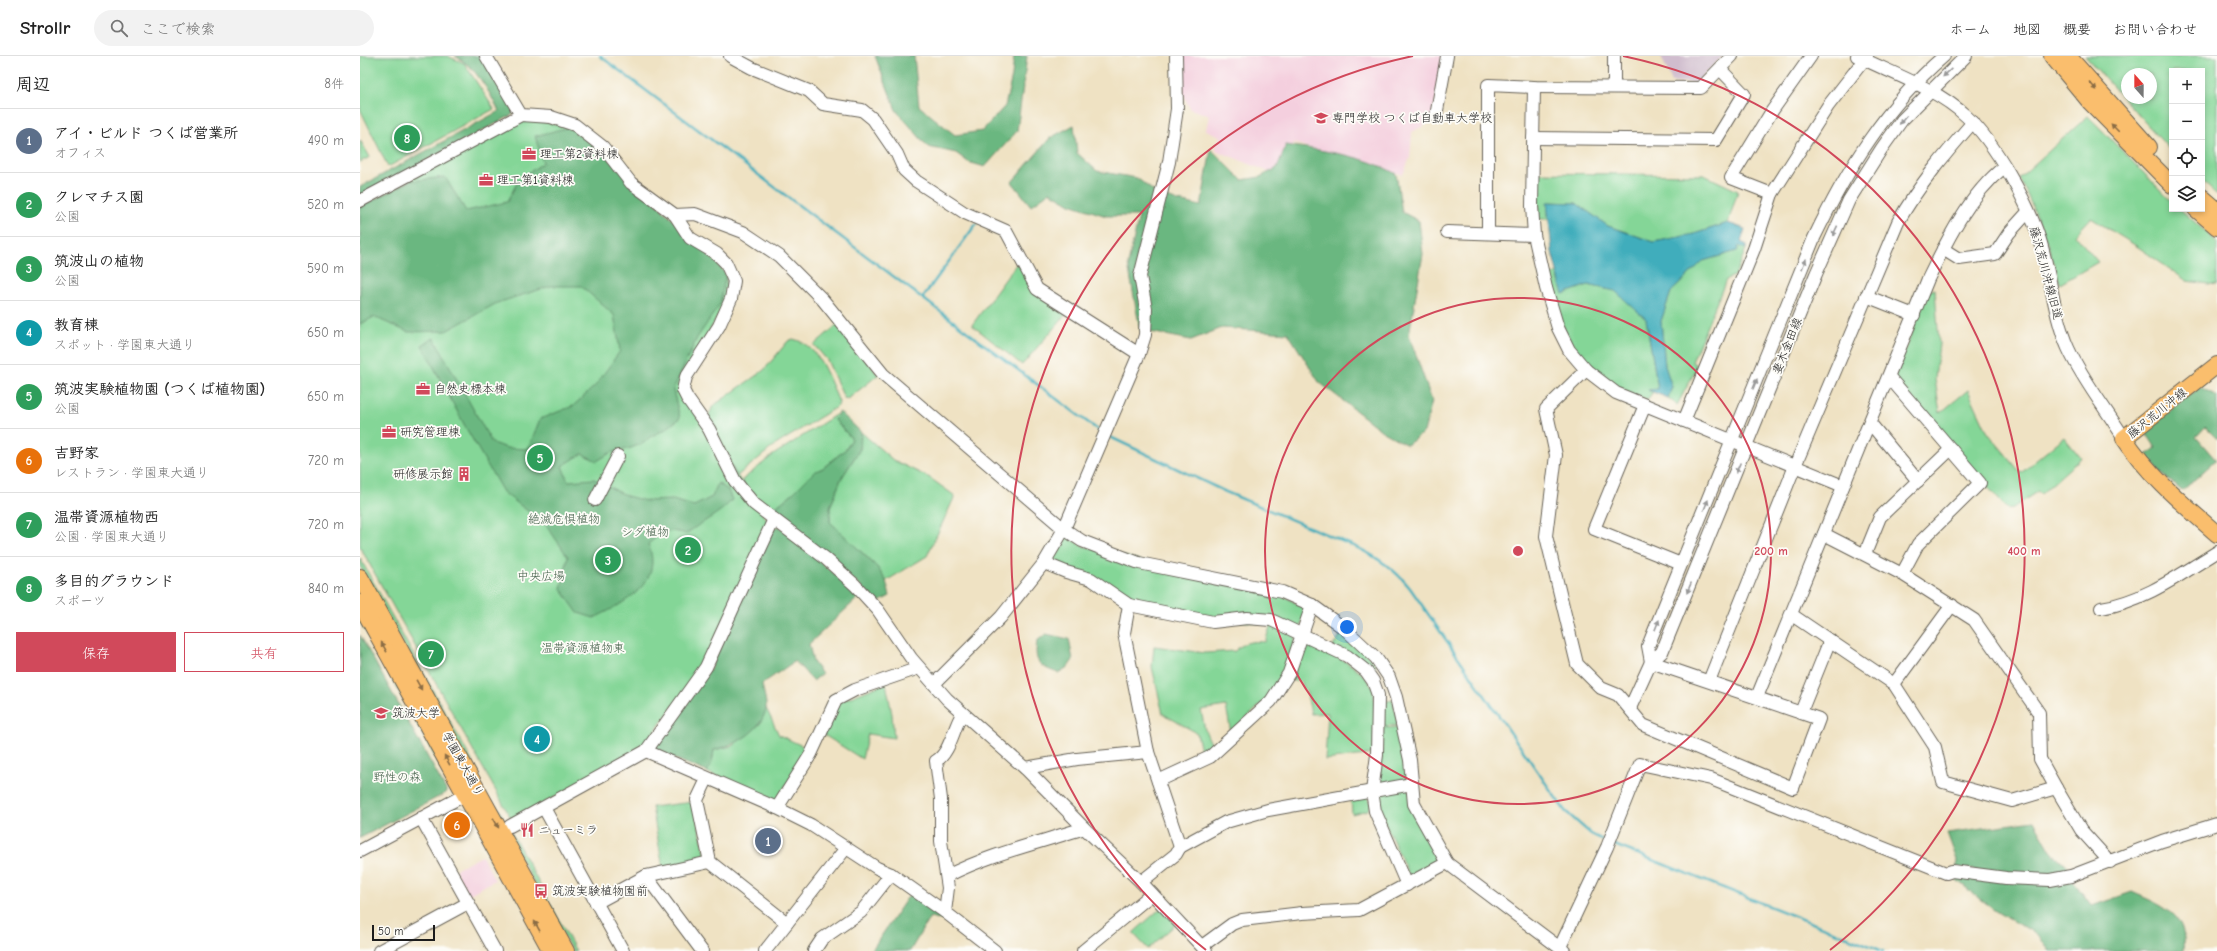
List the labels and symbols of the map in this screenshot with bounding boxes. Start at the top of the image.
north arrow [2121,68,2157,104]
one-way arrow [1942,69,1952,78]
one-way arrow [2088,81,2098,91]
school or university icon: 専門学校 つくば自動車大学校 [1313,110,1329,126]
place label: 専門学校 つくば自動車大学校 [1332,111,1492,125]
one-way arrow [1898,115,1907,126]
pin: 8 [394,123,420,153]
one-way arrow [2110,123,2120,133]
office icon: 理工第2資料棟 [521,146,537,162]
place label: 理工第2資料棟 [540,147,618,161]
office icon: 理工第1資料棟 [478,172,494,188]
place label: 理工第1資料棟 [497,173,574,187]
one-way arrow [1832,225,1838,236]
street label: 藤沢荒川沖線旧道 [2027,225,2065,321]
one-way arrow [1801,259,1807,270]
street label: 妻木金田線 [1769,316,1805,376]
one-way arrow [1752,378,1758,390]
office icon: 自然史標本棟 [415,381,431,397]
place label: 自然史標本棟 [434,382,506,396]
street label: 藤沢荒川沖線 [2125,385,2189,441]
office icon: 研究管理棟 [381,424,397,440]
place label: 研究管理棟 [400,425,460,439]
pin: 5 [527,443,553,473]
one-way arrow [1735,462,1741,474]
building icon: 研修展示館 [456,466,472,482]
place label: 研修展示館 [393,467,453,481]
one-way arrow [1703,498,1709,510]
park label: 絶滅危惧植物 [528,512,600,526]
park label: シダ植物 [621,525,669,539]
pin: 2 [675,535,701,565]
centre of rings [1511,544,1525,558]
text: 200 m [1754,544,1788,558]
text: 400 m [2007,544,2041,558]
pin: 3 [595,545,621,575]
park label: 中央広場 [517,569,565,583]
one-way arrow [1685,582,1691,594]
your location [1337,617,1357,637]
one-way arrow [1654,619,1660,631]
pin: 7 [418,639,444,669]
one-way arrow [381,641,388,653]
park label: 温帯資源植物東 [541,641,625,655]
one-way arrow [416,679,423,690]
school or university icon: 筑波大学 [373,705,389,721]
place label: 筑波大学 [392,706,440,720]
pin: 4 [524,724,550,754]
street label: 学園東大通り [439,729,487,799]
one-way arrow [444,754,451,766]
park label: 野性の森 [373,770,421,784]
pin: 6 [444,810,470,840]
one-way arrow [493,817,499,829]
restaurant icon: ニューミラ [519,822,535,838]
place label: ニューミラ [538,823,598,837]
pin: 1 [755,826,781,856]
bus stop icon: 筑波実験植物園前 [533,883,549,899]
place label: 筑波実験植物園前 [552,884,648,898]
one-way arrow [534,920,541,932]
scale bar [372,923,435,942]

